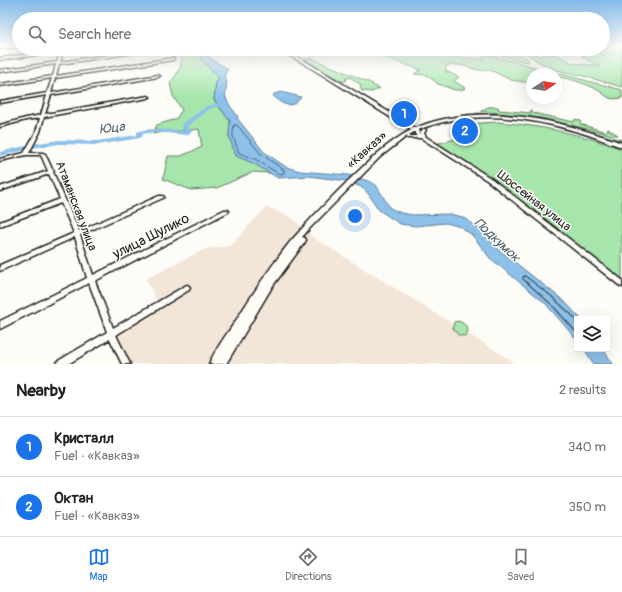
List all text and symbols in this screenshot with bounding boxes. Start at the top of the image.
search box [12,12,610,56]
icon: search [26,23,48,45]
text: Search here [58,25,131,44]
north arrow [526,68,562,104]
pin: 1 [391,99,417,129]
pin: 2 [452,116,478,146]
water label: Юца [98,118,127,137]
street label: «Кавказ» [344,128,390,172]
street label: Атаманская улица [52,159,100,253]
street label: Шоссейная улица [494,167,574,235]
your location [345,206,365,226]
street label: улица Шулико [109,209,193,263]
water label: Подкумок [471,215,524,266]
map controls [574,316,610,352]
button: layers [574,316,610,352]
text: Nearby [16,380,65,401]
text: 2 results [559,382,606,398]
text: Кристалл [54,429,114,448]
text: 1 [26,439,32,455]
text: 340 m [568,439,606,455]
text: Fuel · «Кавказ» [54,448,140,464]
text: Октан [54,489,93,508]
text: 2 [25,499,33,515]
text: 350 m [568,499,606,515]
text: Fuel · «Кавказ» [54,508,140,524]
tab: Map [88,546,110,583]
tab: Directions [285,546,332,583]
tab: Saved [507,546,534,583]

